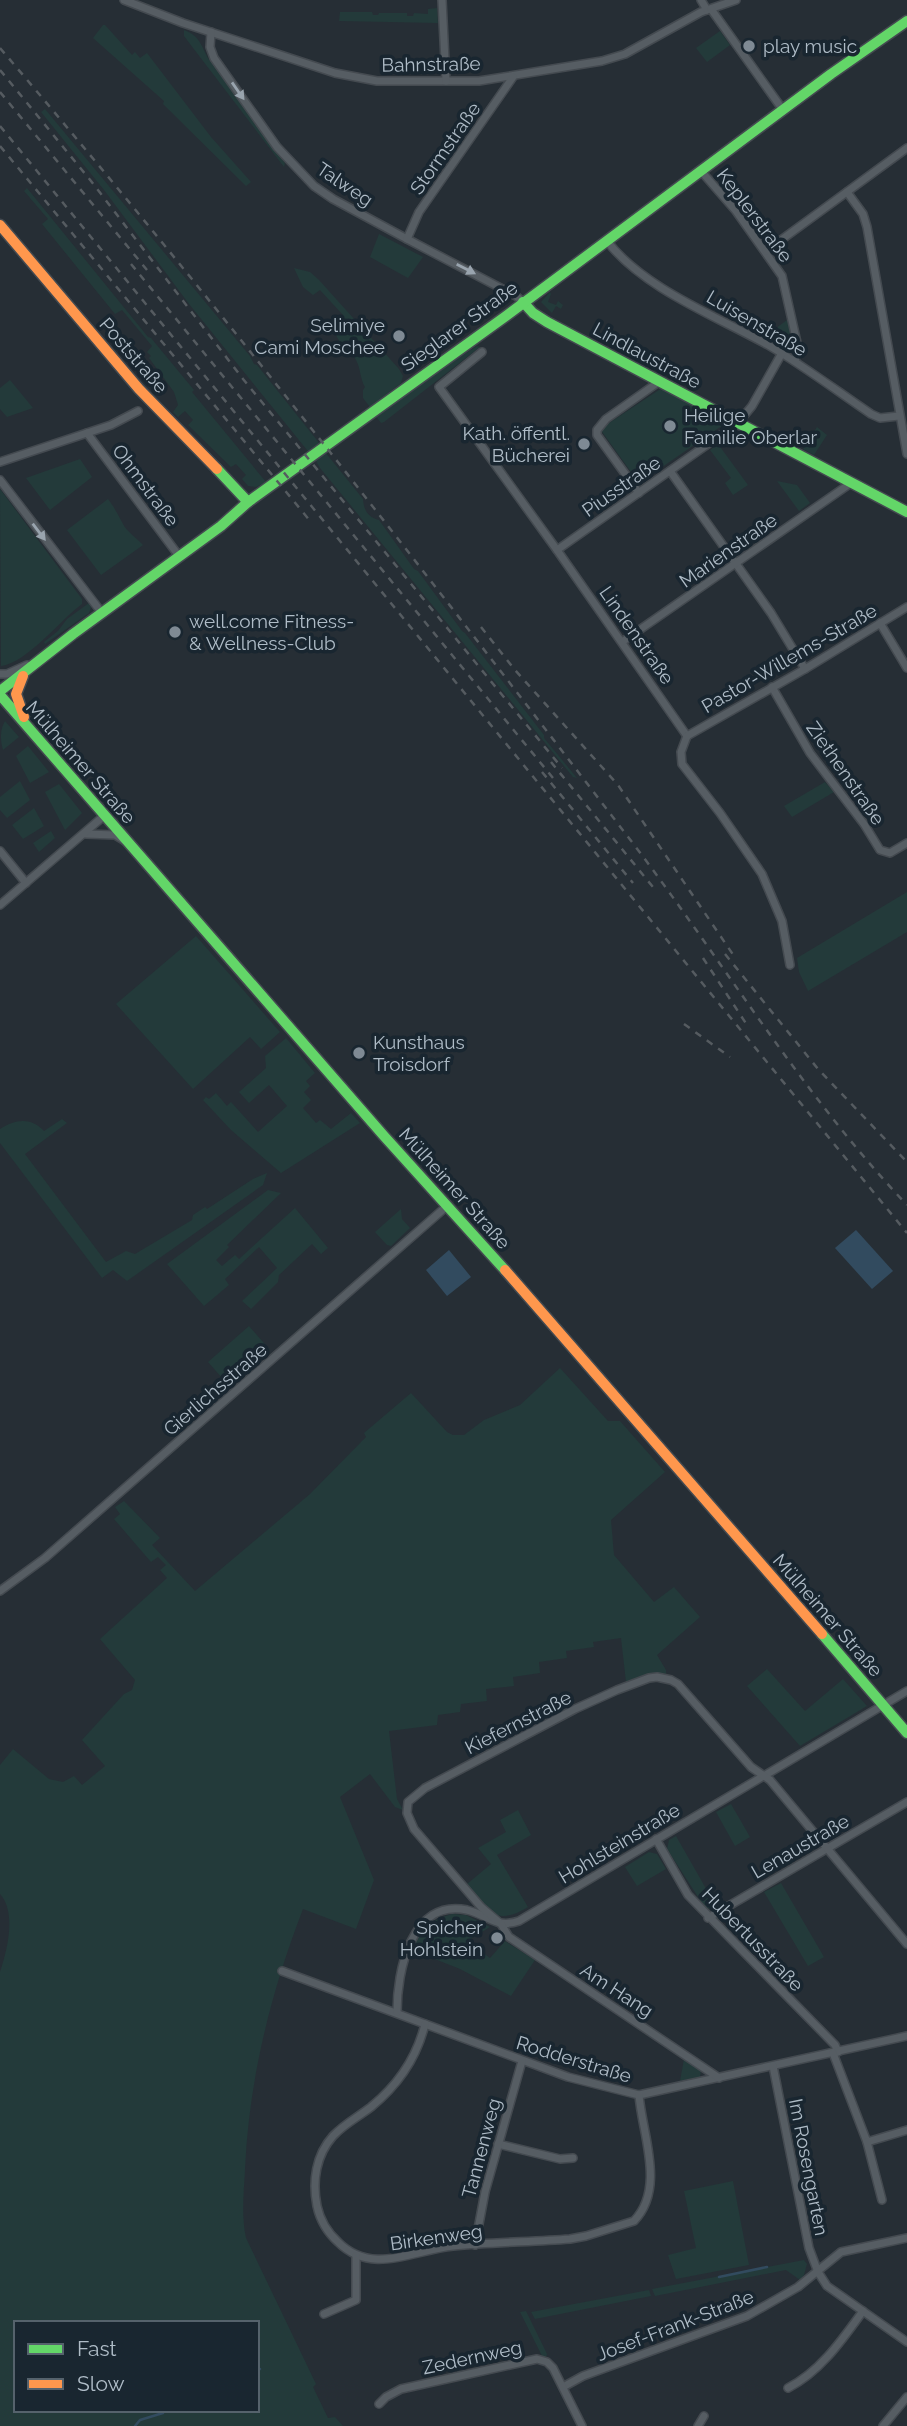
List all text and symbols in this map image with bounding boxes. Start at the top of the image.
place label: play music [763,35,857,57]
marker: play music [741,38,757,54]
street label: Bahnstraße [381,52,481,76]
one-way arrow [231,82,245,100]
street label: Stormstraße [405,98,485,198]
street label: Talweg [313,157,377,211]
street label: Keplerstraße [713,164,797,266]
one-way arrow [456,263,476,275]
street label: Sieglarer Straße [396,276,522,376]
street label: Luisenstraße [703,285,811,361]
street label: Poststraße [95,313,173,397]
place label: Selimiye Cami Moschee [254,314,385,358]
street label: Lindlaustraße [589,317,705,393]
marker: Selimiye Cami Moschee [391,328,407,344]
place label: Heilige Familie Oberlar [684,404,818,448]
marker: Heilige Familie Oberlar [662,418,678,434]
place label: Kath. öffentl. Bücherei [462,422,570,466]
marker: Kath. öffentl. Bücherei [576,436,592,452]
street label: Ohmstraße [108,440,184,530]
street label: Piusstraße [578,451,664,521]
street label: Marienstraße [675,508,781,592]
one-way arrow [31,522,46,540]
street label: Lindenstraße [595,582,679,688]
street label: Pastor-Willems-Straße [698,599,880,717]
place label: well.come Fitness- & Wellness-Club [189,610,354,654]
marker: well.come Fitness- & Wellness-Club [167,624,183,640]
street label: Mülheimer Straße [22,696,140,828]
street label: Ziethenstraße [802,717,890,829]
place label: Kunsthaus Troisdorf [373,1031,465,1075]
marker: Kunsthaus Troisdorf [351,1045,367,1061]
street label: Mülheimer Straße [395,1123,515,1253]
street label: Gierlichsstraße [159,1338,271,1440]
street label: Mülheimer Straße [769,1549,887,1681]
street label: Kiefernstraße [461,1686,575,1758]
street label: Hohlsteinstraße [554,1798,684,1888]
street label: Lenaustraße [747,1809,853,1883]
street label: Hubertusstraße [698,1882,808,1996]
place label: Spicher Hohlstein [400,1916,483,1960]
marker: Spicher Hohlstein [489,1930,505,1946]
street label: Am Hang [577,1958,657,2022]
street label: Rodderstraße [514,2031,634,2087]
street label: Tannenweg [457,2096,505,2200]
street label: Im Rosengarten [785,2097,833,2237]
street label: Birkenweg [388,2220,484,2254]
street label: Josef-Frank-Straße [593,2285,757,2365]
legend [14,2321,259,2412]
text: Fast [77,2336,117,2361]
street label: Zedernweg [420,2336,524,2378]
text: Slow [77,2371,125,2396]

